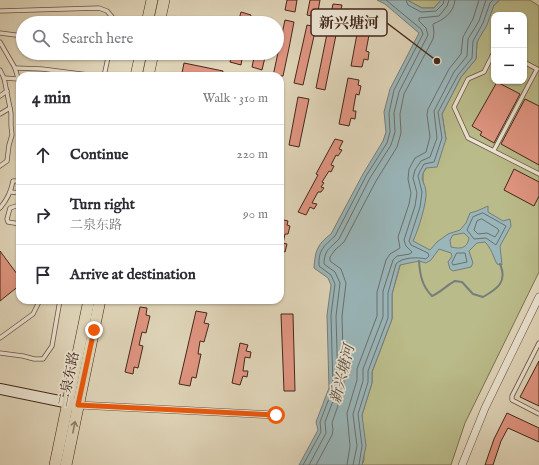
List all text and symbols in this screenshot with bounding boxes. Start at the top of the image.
callout: 新兴塘河 [311,9,387,36]
map controls [491,12,527,84]
button: + [491,12,527,48]
text: 新兴塘河 [319,14,379,33]
search box [16,16,284,60]
icon: search [30,27,52,49]
text: Search here [62,29,133,48]
button: − [491,48,527,84]
text: 4 min [32,88,71,109]
text: Walk · 310 m [203,90,268,107]
icon: ahead [32,144,54,166]
text: Continue [70,145,128,164]
text: 220 m [237,146,268,163]
text: Turn right [70,195,135,214]
icon: right [32,204,54,226]
text: 90 m [243,206,268,223]
text: 二泉东路 [70,217,122,234]
icon: arrive [32,264,54,286]
text: Arrive at destination [70,265,196,284]
route end [85,321,103,339]
water label: 新兴塘河 [326,340,360,406]
street label: 二泉东路 [54,350,84,408]
route start [267,406,285,424]
one-way arrow [70,421,78,434]

